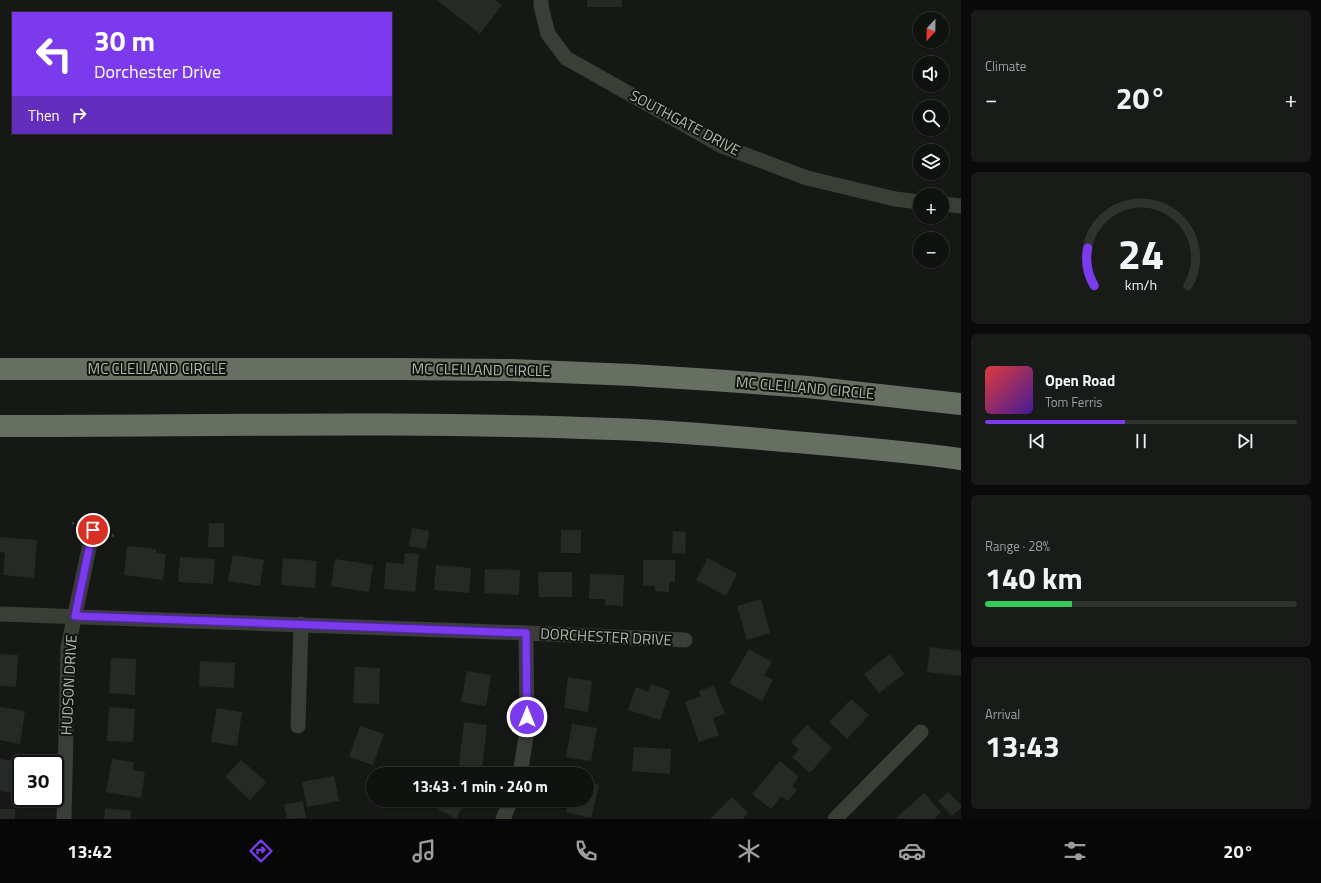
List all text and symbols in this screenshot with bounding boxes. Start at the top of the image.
north arrow [913,12,949,48]
map controls [913,12,949,268]
text: 30 m [94,19,155,62]
icon: left [28,28,80,80]
button: sound [913,56,949,92]
text: Climate [985,56,1026,76]
text: Dorchester Drive [94,58,221,85]
text: 20° [1116,75,1166,121]
text: − [985,82,997,116]
text: + [1285,82,1297,116]
street label: SOUTHGATE DRIVE [626,84,745,161]
button: search [913,100,949,136]
text: Then [28,104,60,127]
icon: right [68,104,90,126]
button: layers [913,144,949,180]
button: + [913,188,949,224]
text: 24 [1118,221,1164,284]
button: − [913,232,949,268]
text: km/h [1125,273,1157,295]
street label: MC CLELLAND CIRCLE [88,357,226,380]
street label: MC CLELLAND CIRCLE [411,357,551,382]
text: Open Road [1045,369,1115,392]
street label: MC CLELLAND CIRCLE [735,370,875,405]
text: Tom Ferris [1045,392,1102,412]
icon: previous [1026,430,1048,452]
icon: pause [1130,430,1152,452]
icon: next [1234,430,1256,452]
pin [76,513,110,547]
icon: arrive [82,519,104,541]
text: Range · 28% [985,536,1050,556]
text: 140 km [985,555,1083,601]
street label: DORCHESTER DRIVE [540,622,672,651]
street label: HUDSON DRIVE [54,634,83,736]
position arrow [506,696,548,738]
text: Arrival [985,704,1020,724]
text: 13:43 [985,723,1060,769]
speed limit sign: 30 [12,755,64,807]
text: 13:43 · 1 min · 240 m [412,775,548,798]
icon: directions [247,837,275,865]
icon: music [410,837,438,865]
icon: phone [572,837,600,865]
icon: climate [735,837,763,865]
icon: car [898,837,926,865]
icon: filters [1061,837,1089,865]
text: 13:42 [67,838,112,865]
text: 20° [1223,838,1254,865]

